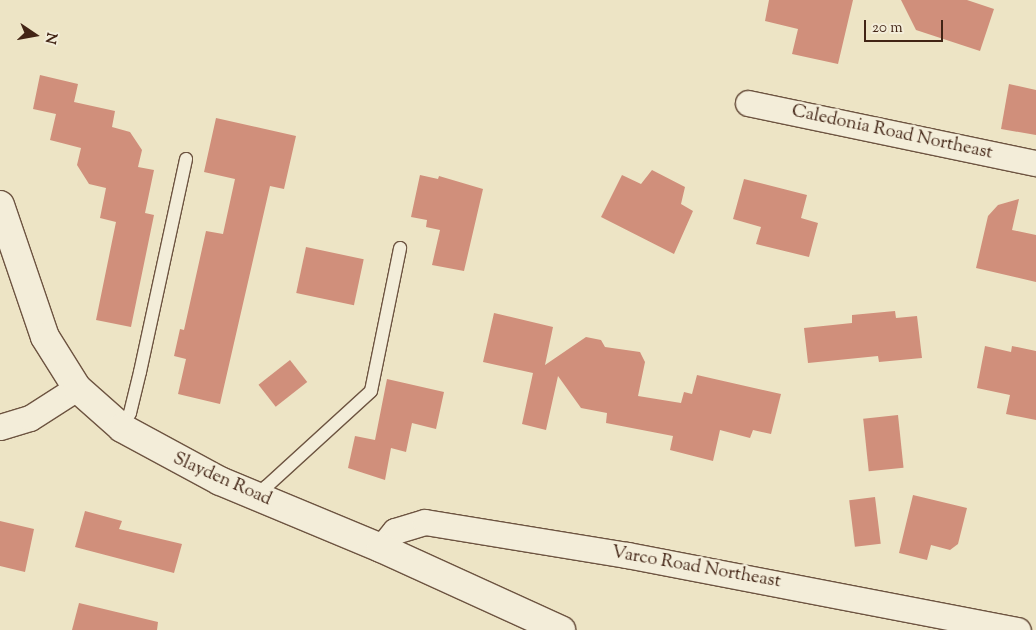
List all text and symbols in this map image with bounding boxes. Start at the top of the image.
north arrow [10,10,60,60]
scale bar [866,10,945,42]
text: 20 m [872,18,903,39]
text: N [39,31,61,46]
street label: Caledonia Road Northeast [790,101,994,165]
street label: Slayden Road [169,449,275,511]
street label: Varco Road Northeast [610,542,782,594]

